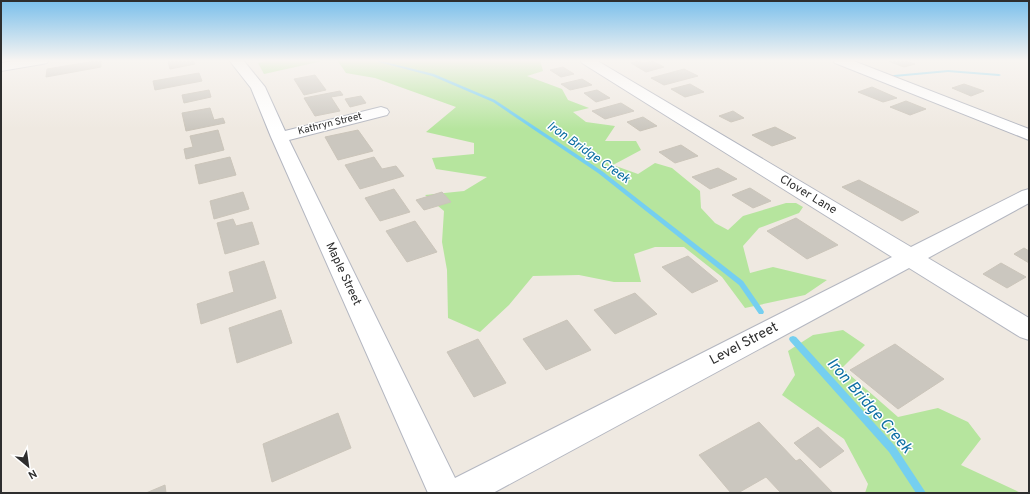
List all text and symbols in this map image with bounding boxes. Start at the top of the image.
street label: Kathryn Street [297,110,364,138]
water label: Iron Bridge Creek [543,118,633,188]
street label: Clover Lane [776,172,840,218]
street label: Maple Street [321,240,365,308]
street label: Level Street [707,319,781,369]
water label: Iron Bridge Creek [822,354,917,459]
north arrow [8,446,48,486]
text: N [26,466,39,482]

